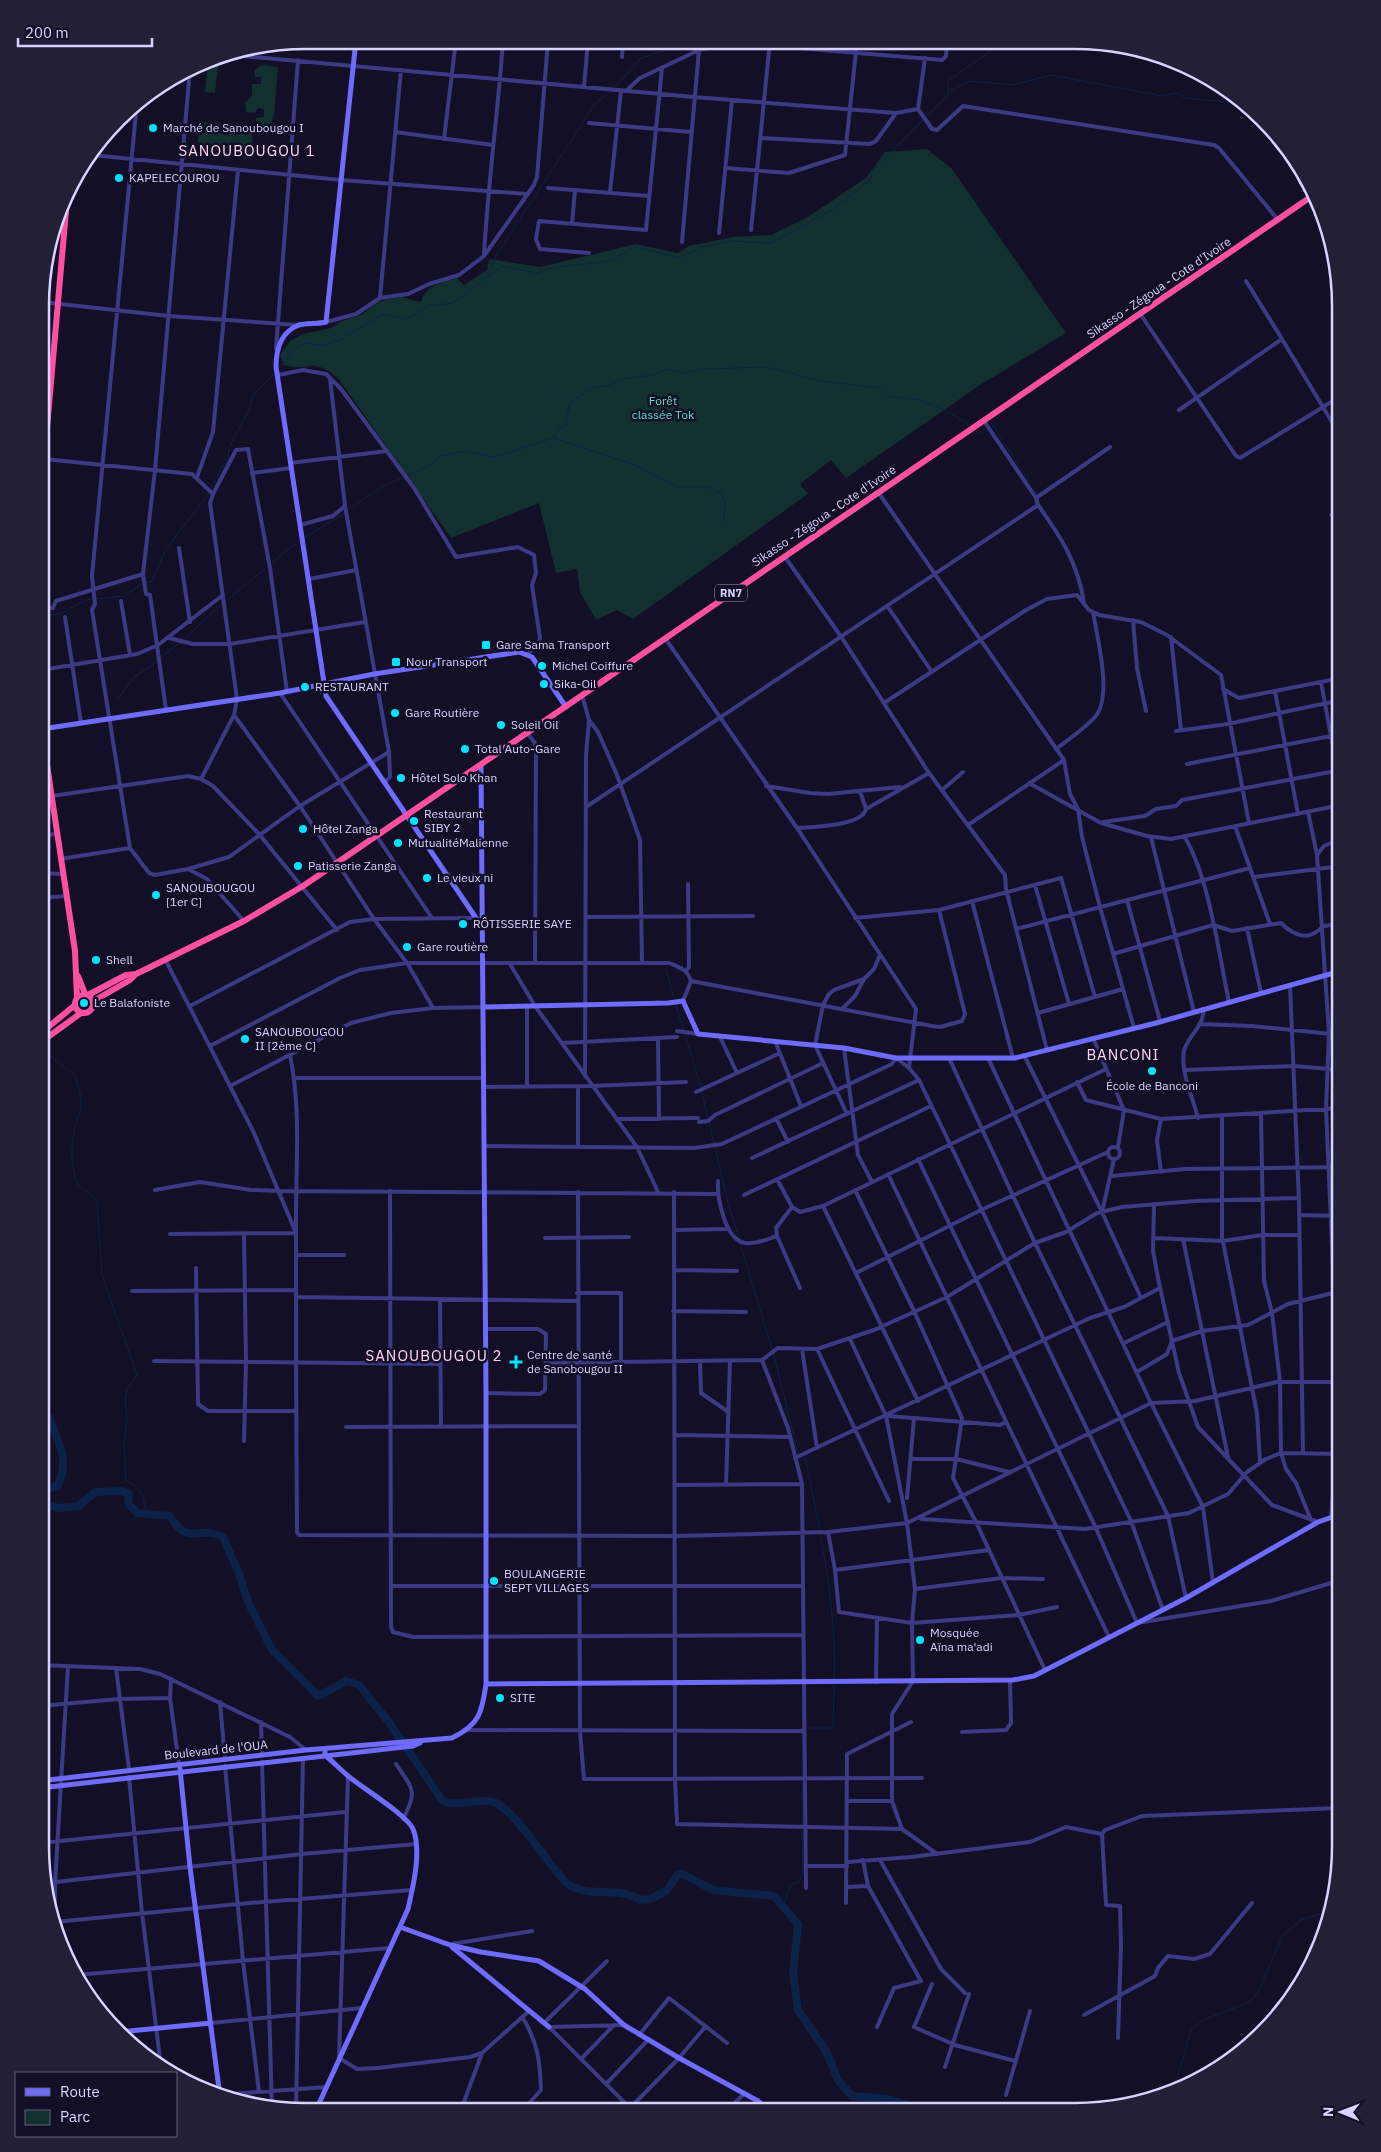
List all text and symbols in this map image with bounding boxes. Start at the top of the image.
scale bar [18,15,151,47]
text: 200 m [25,23,69,42]
place label: Marché de Sanoubougou I [163,120,304,135]
marker: Marché de Sanoubougou I [147,122,159,134]
district label: SANOUBOUGOU 1 [178,141,316,160]
place label: KAPELECOUROU [129,170,220,185]
marker: KAPELECOUROU [113,172,125,184]
street label: Sikasso - Zégoua - Cote d'Ivoire [1084,233,1234,341]
park label: Forêt classée Tok [632,393,695,422]
street label: Sikasso - Zégoua - Cote d'Ivoire [749,461,899,569]
road number: RN7 [715,584,747,602]
place label: Gare Sama Transport [496,637,610,652]
marker: Gare Sama Transport [480,639,492,651]
place label: Nour Transport [406,654,487,669]
marker: Nour Transport [390,656,402,668]
place label: Michel Coiffure [552,658,633,673]
marker: Michel Coiffure [536,660,548,672]
place label: Sika-Oil [554,676,596,691]
marker: Sika-Oil [538,678,550,690]
place label: RESTAURANT [315,679,389,694]
marker: RESTAURANT [299,681,311,693]
place label: Gare Routière [405,705,480,720]
marker: Gare Routière [389,707,401,719]
place label: Soleil Oil [511,717,558,732]
marker: Soleil Oil [495,719,507,731]
place label: Total Auto-Gare [475,741,561,756]
marker: Total Auto-Gare [459,743,471,755]
place label: Hôtel Solo Khan [411,770,497,785]
marker: Hôtel Solo Khan [395,772,407,784]
place label: Restaurant SIBY 2 [424,806,483,835]
marker: Restaurant SIBY 2 [408,815,420,827]
place label: Hôtel Zanga [313,821,379,836]
marker: Hôtel Zanga [297,823,309,835]
place label: MutualitéMalienne [408,835,509,850]
marker: MutualitéMalienne [392,837,404,849]
place label: Patisserie Zanga [308,858,397,873]
marker: Patisserie Zanga [292,860,304,872]
place label: Le vieux ni [437,870,493,885]
marker: Le vieux ni [421,872,433,884]
place label: SANOUBOUGOU [1er C] [166,880,255,909]
marker: SANOUBOUGOU [1er C] [150,889,162,901]
place label: RÔTISSERIE SAYE [473,916,572,931]
marker: RÔTISSERIE SAYE [457,918,469,930]
place label: Gare routière [417,939,489,954]
marker: Gare routière [401,941,413,953]
place label: Shell [106,952,133,967]
marker: Shell [90,954,102,966]
place label: Le Balafoniste [94,995,171,1010]
marker: Le Balafoniste [78,997,90,1009]
place label: SANOUBOUGOU II [2ème C] [255,1024,344,1053]
marker: SANOUBOUGOU II [2ème C] [239,1033,251,1045]
district label: BANCONI [1086,1045,1160,1064]
marker: École de Banconi [1146,1065,1158,1077]
place label: École de Banconi [1106,1078,1198,1093]
district label: SANOUBOUGOU 2 [365,1346,503,1365]
place label: Centre de santé de Sanobougou II [527,1347,623,1376]
marker: Centre de santé de Sanobougou II [509,1355,523,1369]
place label: BOULANGERIE SEPT VILLAGES [504,1566,589,1595]
marker: BOULANGERIE SEPT VILLAGES [488,1575,500,1587]
place label: Mosquée Aïna ma'adi [930,1625,993,1654]
marker: Mosquée Aïna ma'adi [914,1634,926,1646]
place label: SITE [510,1690,536,1705]
marker: SITE [494,1692,506,1704]
street label: Boulevard de l'OUA [163,1737,269,1762]
legend [15,2072,178,2137]
text: Route [60,2082,100,2101]
north arrow [1316,2087,1366,2137]
text: Parc [60,2107,90,2126]
text: N [1319,2107,1337,2117]

